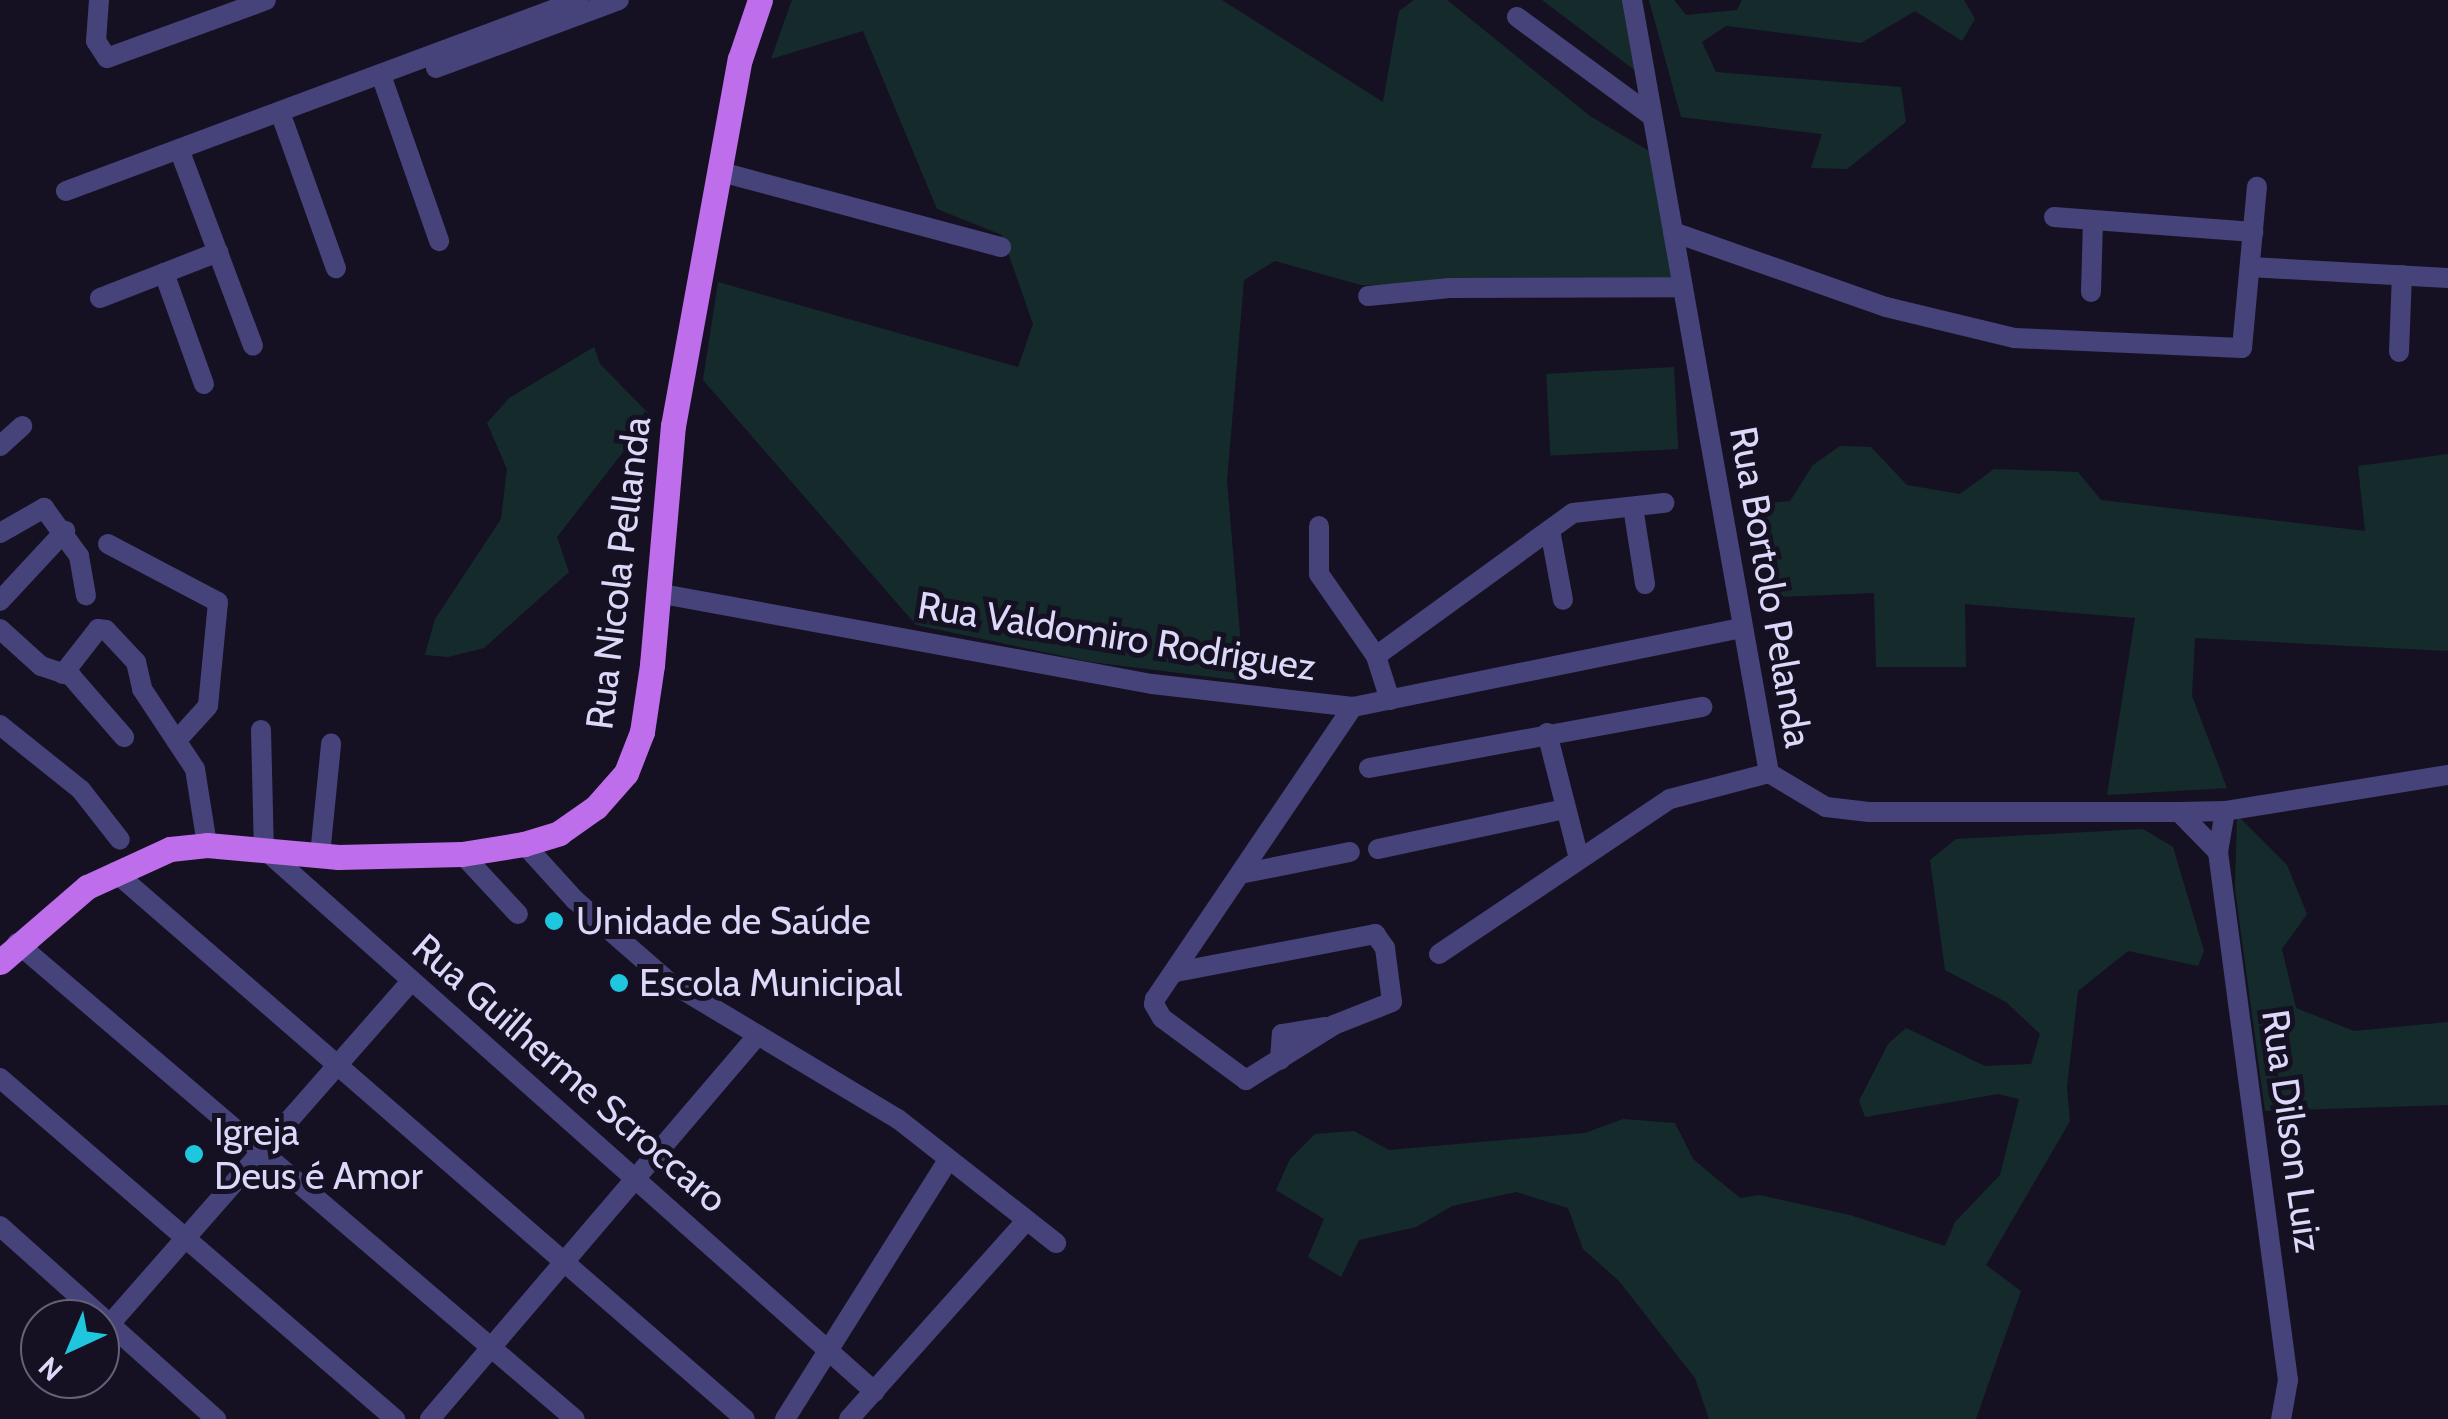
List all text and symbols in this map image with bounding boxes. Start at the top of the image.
street label: Rua Nicola Pellanda [576,414,660,732]
street label: Rua Bortolo Pelanda [1720,423,1822,751]
street label: Rua Valdomiro Rodriguez [915,582,1319,690]
place label: Unidade de Saúde [576,898,871,944]
marker: Unidade de Saúde [541,908,567,934]
street label: Rua Guilherme Scroccaro [404,924,736,1222]
place label: Escola Municipal [639,960,903,1006]
marker: Escola Municipal [608,972,630,994]
street label: Rua Dilson Luiz [2252,1007,2332,1255]
place label: Igreja Deus é Amor [214,1109,423,1198]
marker: Igreja Deus é Amor [183,1143,205,1165]
north arrow [20,1299,120,1399]
text: N [32,1350,69,1388]

